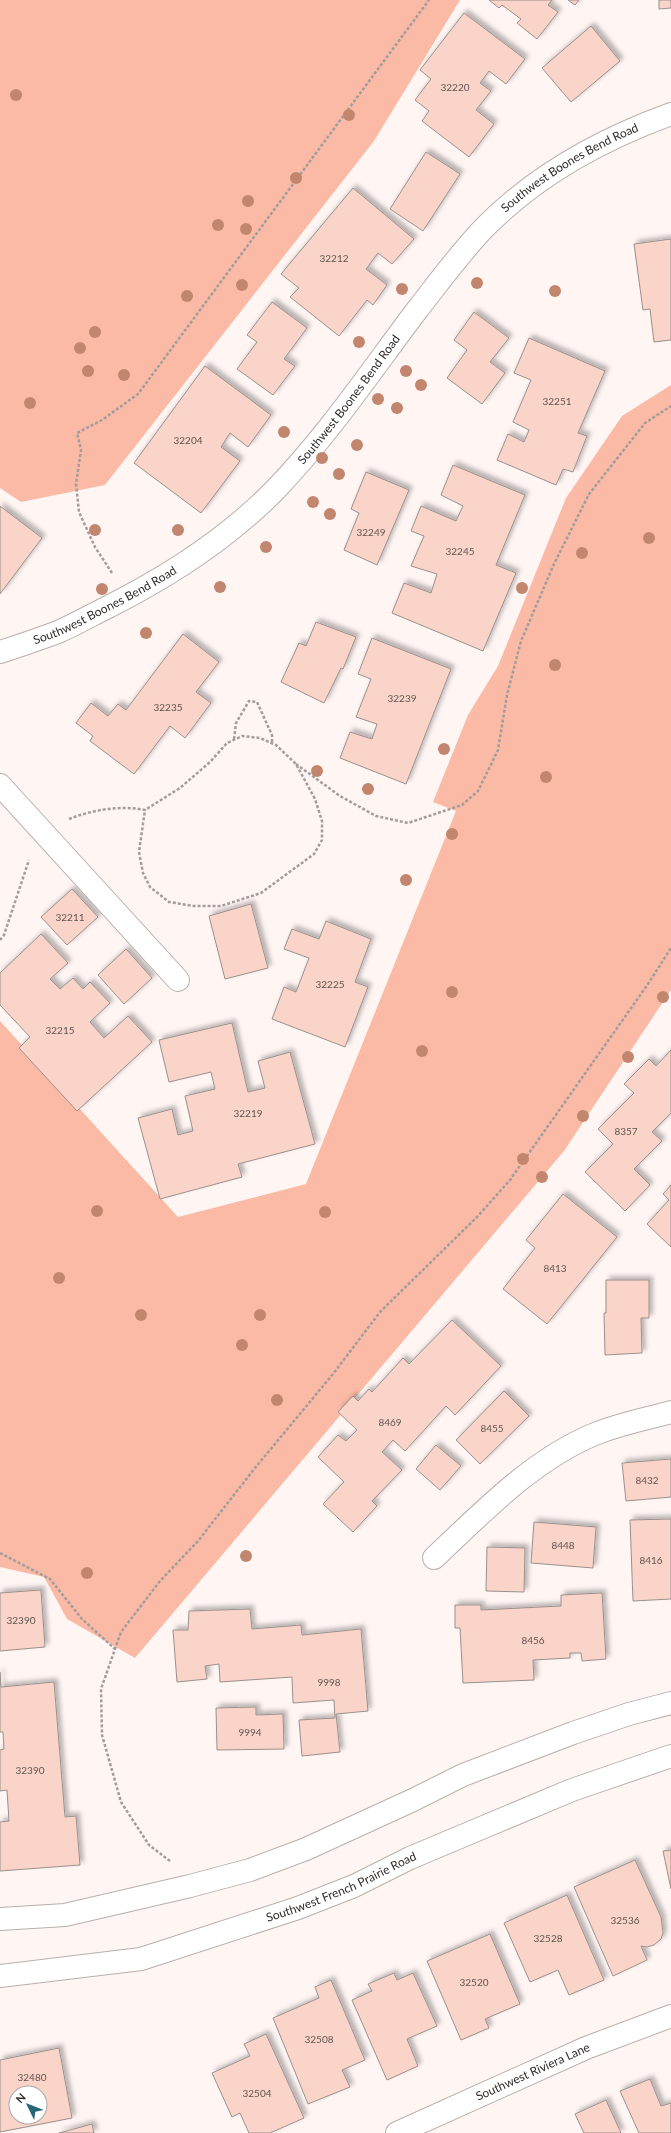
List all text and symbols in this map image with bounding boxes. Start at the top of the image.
house number: 32220 [440,81,470,93]
street label: Southwest Boones Bend Road [498,120,640,215]
house number: 32212 [319,252,349,264]
street label: Southwest Boones Bend Road [294,332,403,467]
house number: 32251 [542,395,572,407]
house number: 32204 [173,434,203,446]
house number: 32249 [356,526,386,538]
house number: 32245 [445,545,475,557]
street label: Southwest Boones Bend Road [31,562,179,647]
house number: 32239 [387,692,417,704]
house number: 32235 [153,701,183,713]
house number: 32211 [55,911,85,923]
house number: 32225 [315,978,345,990]
house number: 32215 [45,1024,75,1036]
house number: 32219 [233,1107,263,1119]
house number: 8357 [614,1125,638,1137]
house number: 8413 [543,1262,567,1274]
house number: 8469 [378,1416,402,1428]
house number: 8455 [480,1422,504,1434]
house number: 8432 [635,1474,659,1486]
house number: 8448 [551,1539,575,1551]
house number: 8416 [639,1554,663,1566]
house number: 32390 [6,1614,36,1626]
house number: 8456 [521,1634,545,1646]
house number: 9998 [317,1676,341,1688]
house number: 9994 [238,1726,262,1738]
house number: 32390 [15,1764,45,1776]
street label: Southwest French Prairie Road [264,1848,418,1925]
house number: 32536 [610,1914,640,1926]
house number: 32528 [533,1932,563,1944]
house number: 32520 [459,1976,489,1988]
house number: 32508 [304,2033,334,2045]
street label: Southwest Riviera Lane [473,2039,592,2104]
house number: 32480 [17,2071,47,2083]
north arrow [8,2085,48,2125]
house number: 32504 [242,2087,272,2099]
text: N [13,2090,28,2105]

